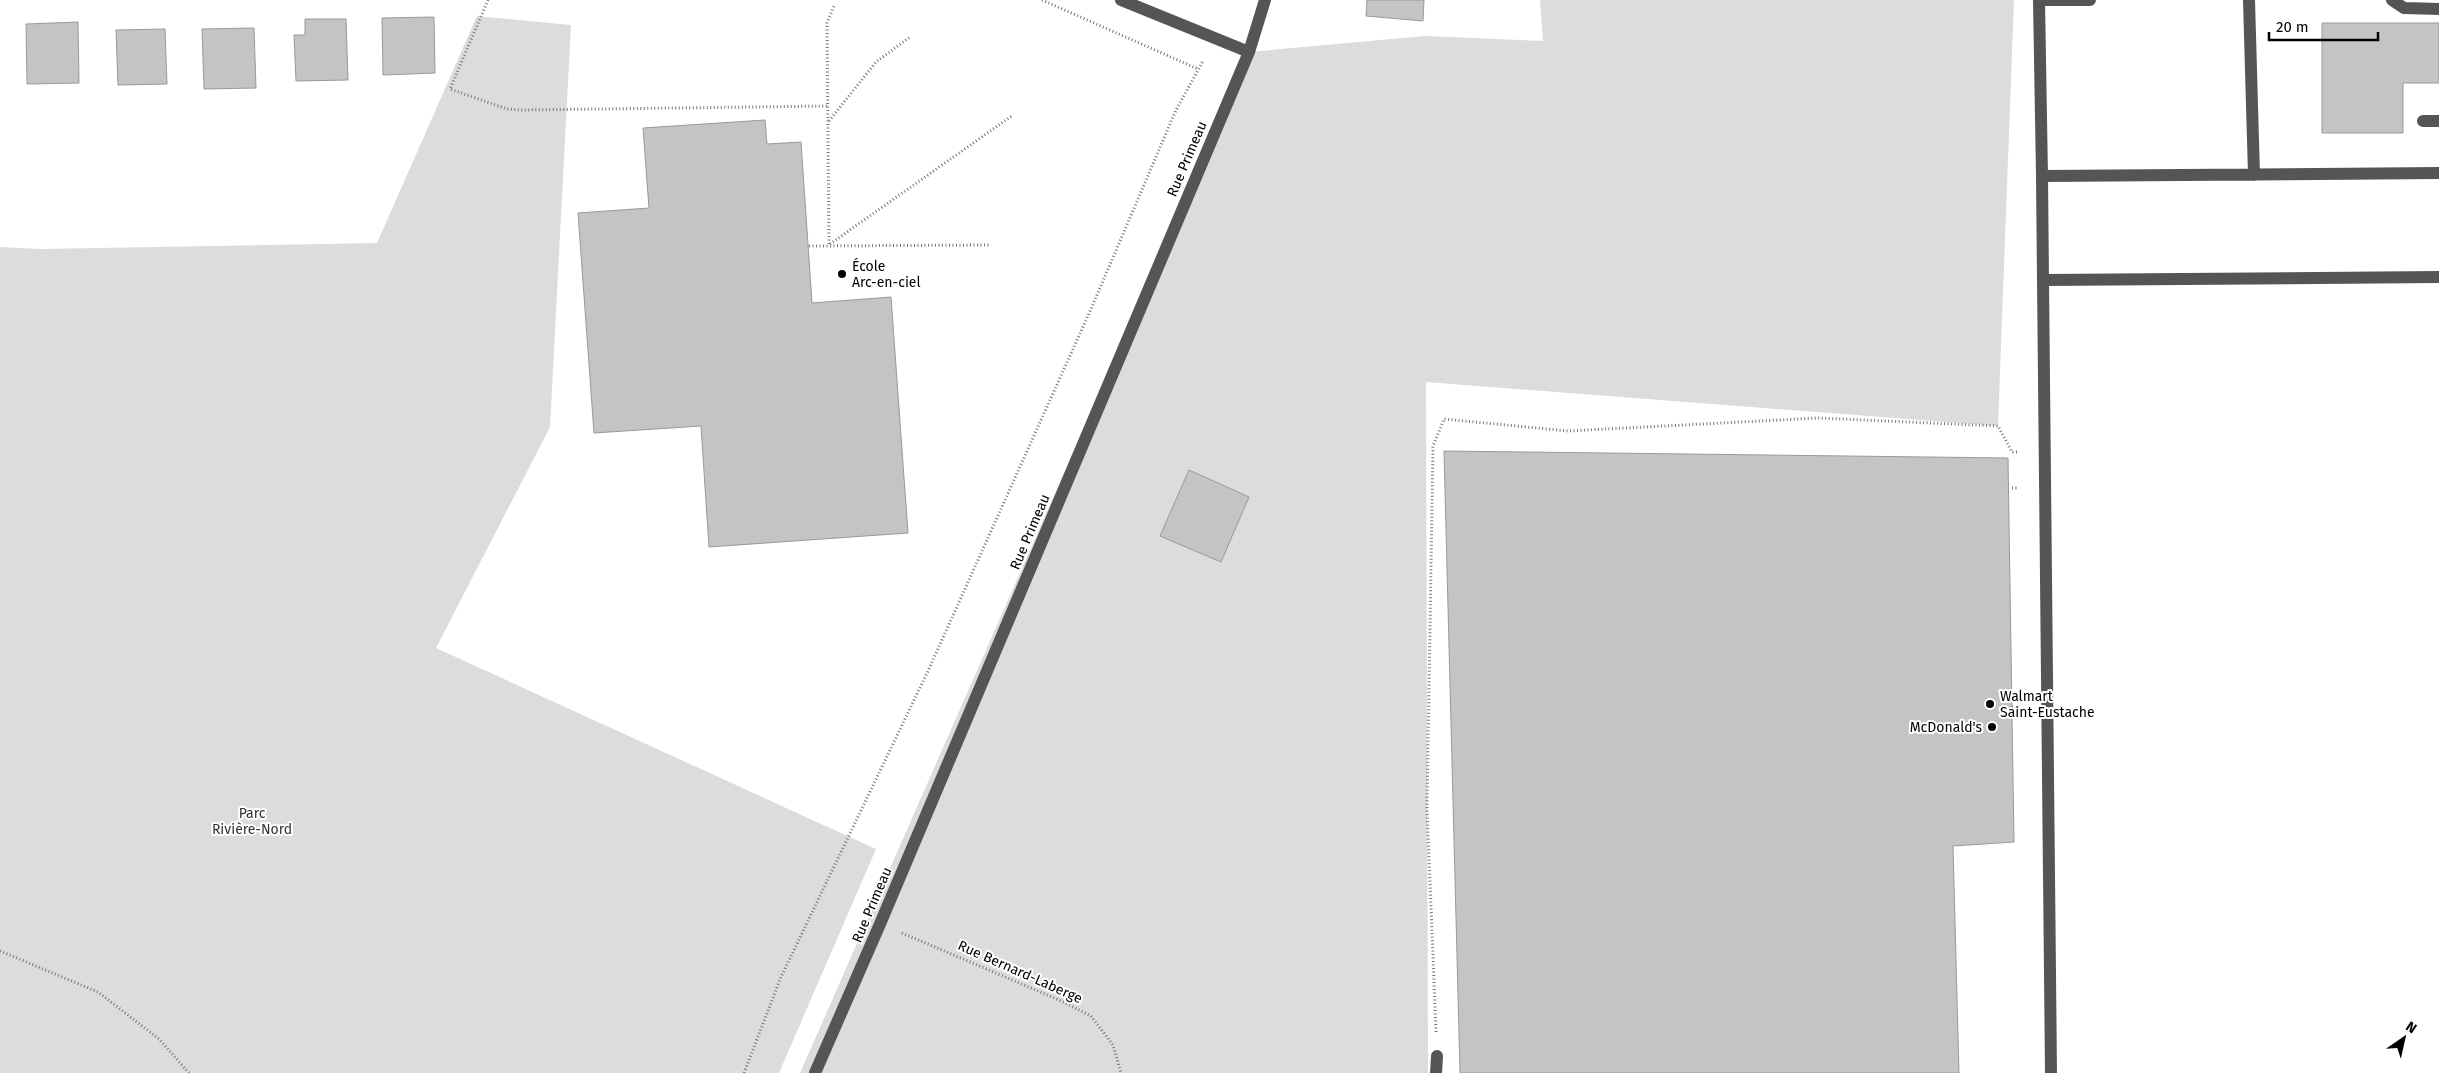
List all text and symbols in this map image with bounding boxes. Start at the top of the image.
scale bar [2269,10,2378,42]
text: 20 m [2276,18,2309,36]
street label: Rue Primeau [1163,119,1211,199]
place label: École Arc-en-ciel [852,257,921,291]
marker: École Arc-en-ciel [836,268,848,280]
street label: Rue Primeau [1006,492,1054,572]
place label: Walmart Saint-Eustache [2000,688,2095,721]
marker: Walmart Saint-Eustache [1984,698,1996,710]
place label: McDonald's [1910,719,1982,736]
marker: McDonald's [1986,721,1998,733]
park label: Parc Rivière-Nord [212,805,292,838]
street label: Rue Primeau [848,865,896,945]
street label: Rue Bernard-Laberge [955,937,1085,1007]
north arrow [2379,1013,2429,1063]
text: N [2402,1018,2420,1037]

